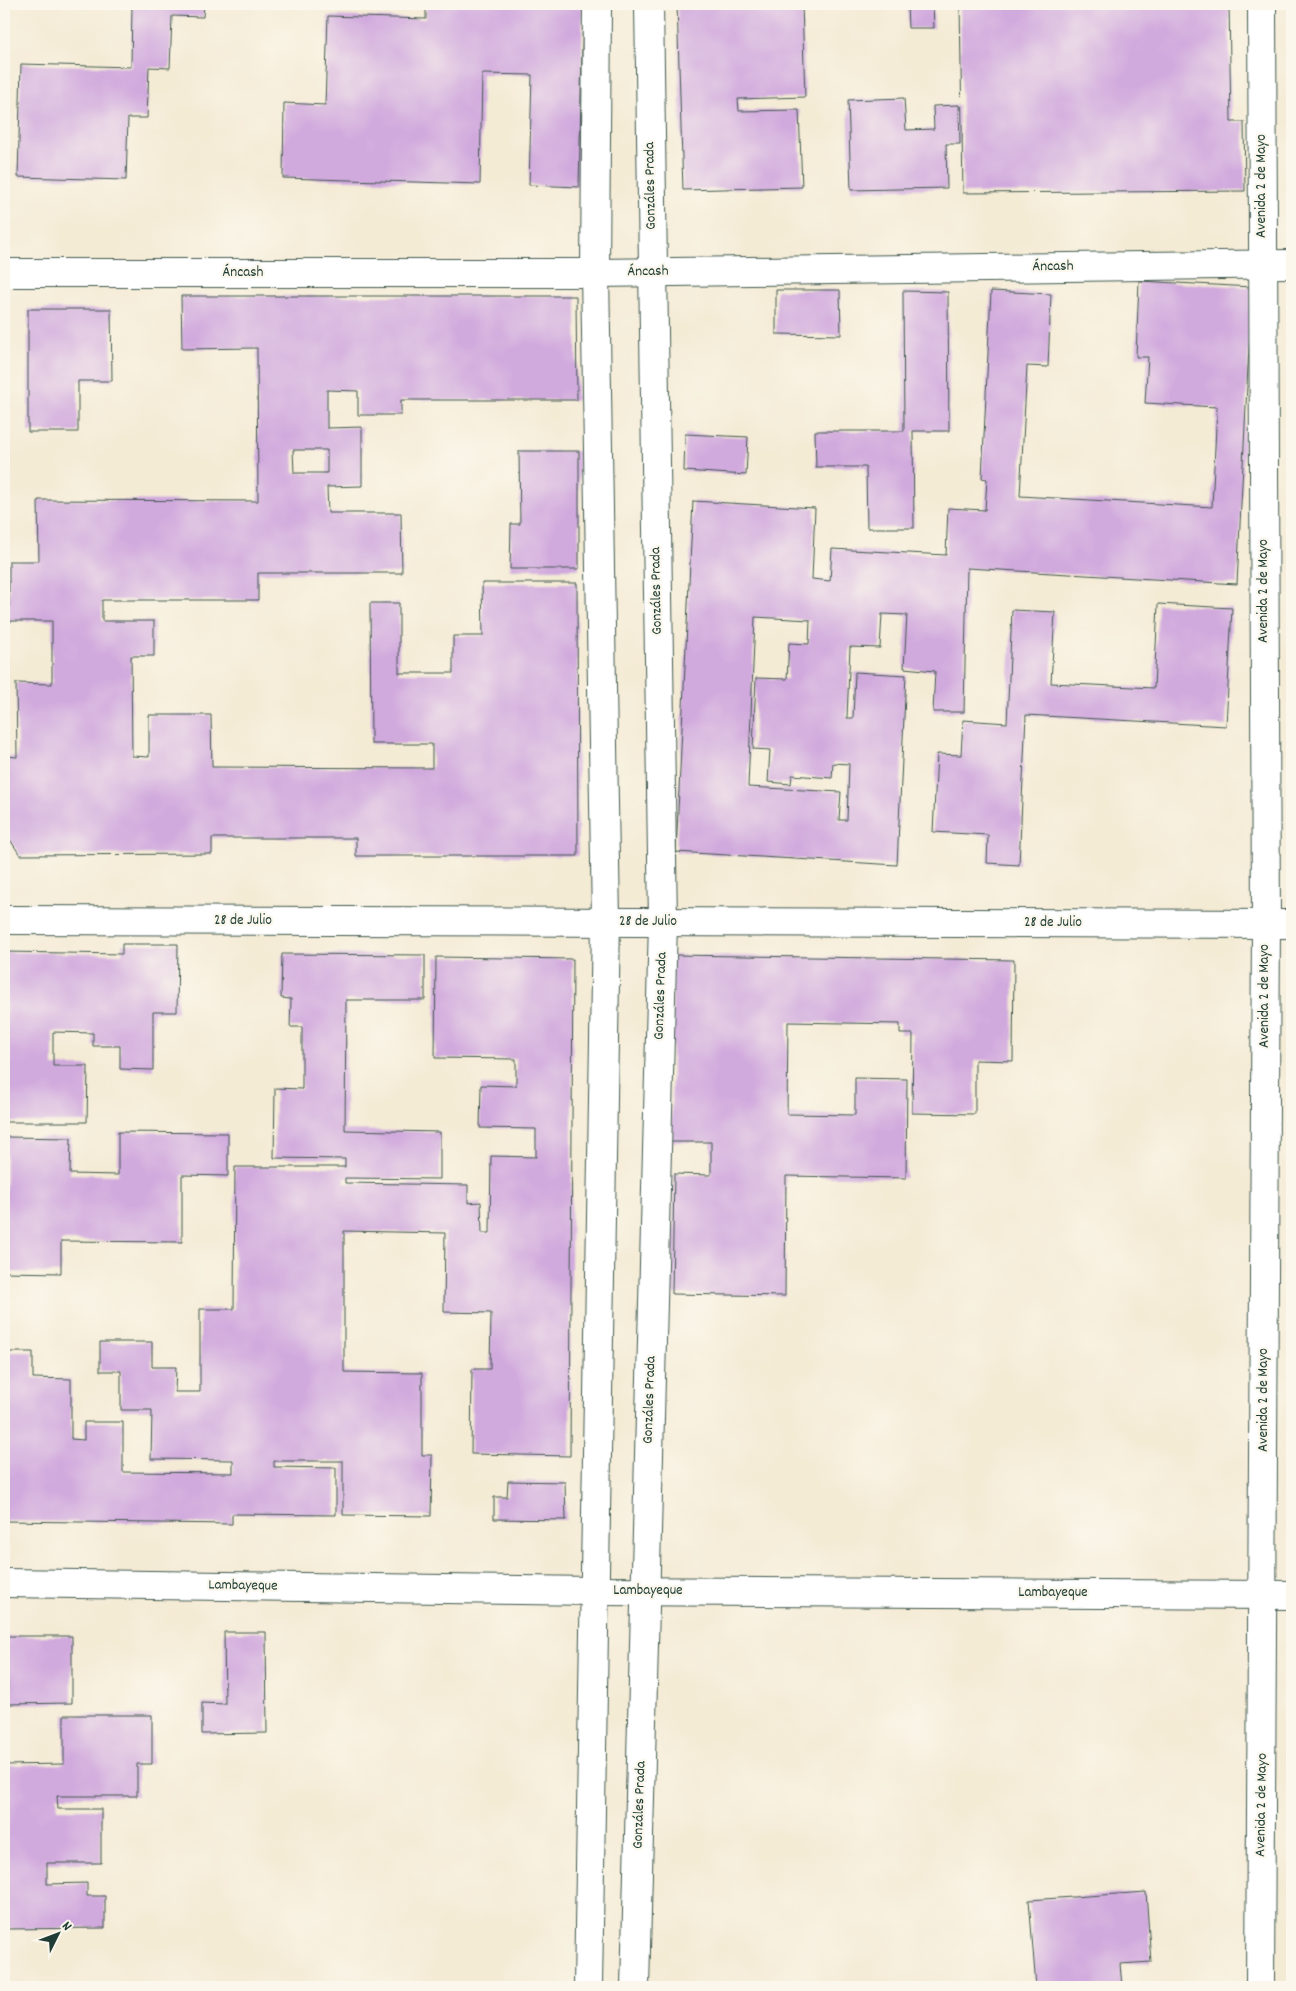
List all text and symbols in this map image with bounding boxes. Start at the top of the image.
street label: Avenida 2 de Mayo [1251,134,1273,238]
street label: Gonzáles Prada [639,141,663,230]
street label: Áncash [1032,256,1074,278]
street label: Áncash [627,261,669,283]
street label: Áncash [223,262,264,284]
street label: Avenida 2 de Mayo [1253,539,1275,643]
street label: Gonzáles Prada [645,546,669,635]
street label: 28 de Julio [214,910,272,932]
street label: 28 de Julio [619,911,677,933]
street label: 28 de Julio [1024,912,1082,934]
street label: Avenida 2 de Mayo [1254,944,1276,1048]
street label: Gonzáles Prada [648,951,674,1040]
street label: Avenida 2 de Mayo [1253,1348,1275,1452]
street label: Gonzáles Prada [637,1355,663,1444]
street label: Lambayeque [208,1574,278,1598]
street label: Lambayeque [613,1580,683,1602]
street label: Lambayeque [1018,1582,1088,1604]
street label: Avenida 2 de Mayo [1250,1753,1274,1857]
street label: Gonzáles Prada [627,1760,653,1849]
north arrow [32,1908,82,1958]
text: N [56,1917,76,1936]

